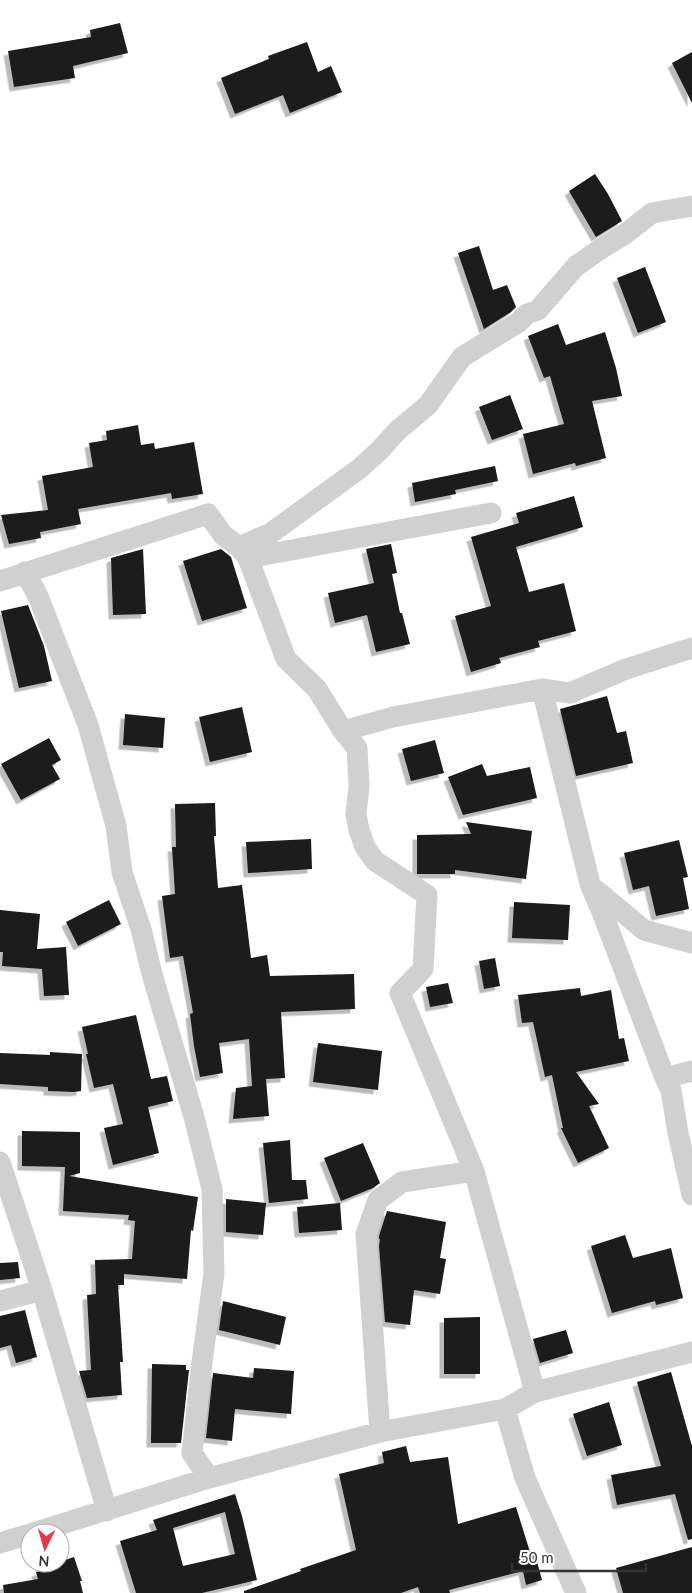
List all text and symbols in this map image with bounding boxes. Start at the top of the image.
north arrow [20,1523,70,1573]
scale bar [512,1540,646,1572]
text: 50 m [520,1548,554,1566]
text: N [38,1553,50,1570]

